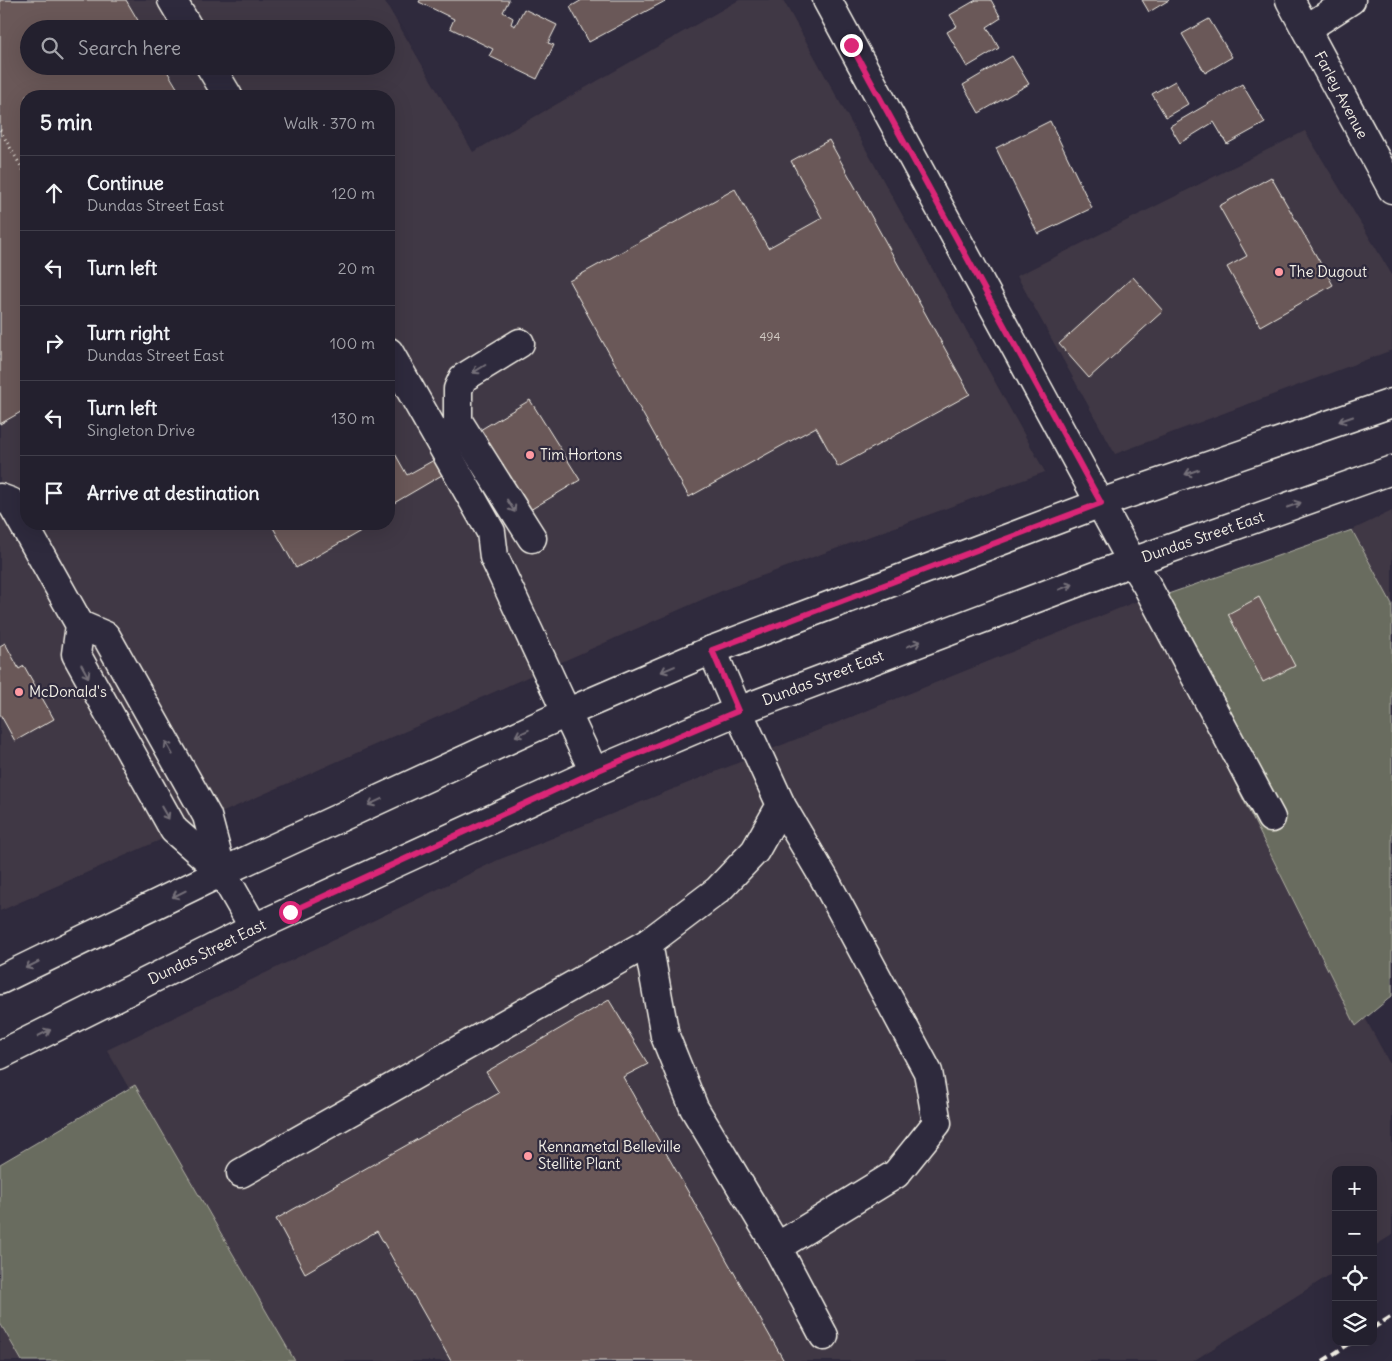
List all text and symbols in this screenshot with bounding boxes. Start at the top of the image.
search box [20,20,395,75]
icon: search [38,34,66,62]
route end [840,34,863,57]
text: Search here [78,36,181,60]
street label: Farley Avenue [1310,48,1372,142]
text: 5 min [40,109,92,136]
text: Walk · 370 m [284,113,375,133]
text: Continue [87,171,164,195]
icon: ahead [40,179,68,207]
text: 120 m [332,183,375,203]
text: Dundas Street East [87,195,224,215]
icon: left [40,254,68,282]
text: Turn left [87,256,157,280]
text: 20 m [338,258,375,278]
place label: The Dugout [1289,262,1367,281]
marker: The Dugout [1273,266,1285,278]
text: Turn right [87,321,170,345]
icon: right [40,329,68,357]
house number: 494 [760,329,780,344]
text: 100 m [330,333,375,353]
text: Dundas Street East [87,345,224,365]
one-way arrow [472,363,486,374]
text: Turn left [87,396,157,420]
icon: left [40,404,68,432]
text: 130 m [331,408,375,428]
one-way arrow [1338,414,1354,424]
text: Singleton Drive [87,420,195,440]
place label: Tim Hortons [540,445,622,464]
marker: Tim Hortons [524,449,536,461]
one-way arrow [1185,467,1201,477]
icon: arrive [40,479,68,507]
text: Arrive at destination [87,481,260,505]
one-way arrow [507,499,517,513]
one-way arrow [1285,500,1301,509]
street label: Dundas Street East [1139,507,1267,566]
one-way arrow [1058,581,1073,591]
one-way arrow [906,639,921,648]
street label: Dundas Street East [759,646,886,709]
one-way arrow [80,664,90,679]
one-way arrow [660,666,675,675]
place label: McDonald's [29,682,107,701]
marker: McDonald's [13,686,25,698]
one-way arrow [515,729,530,738]
one-way arrow [164,741,174,756]
one-way arrow [368,797,383,807]
one-way arrow [160,805,170,820]
one-way arrow [172,890,187,899]
route start [279,901,302,924]
street label: Dundas Street East [145,915,269,988]
one-way arrow [25,960,40,970]
one-way arrow [36,1028,51,1038]
place label: Kennametal Belleville Stellite Plant [538,1137,681,1173]
marker: Kennametal Belleville Stellite Plant [522,1150,534,1162]
map controls [1332,1166,1377,1346]
button: + [1332,1166,1377,1211]
button: − [1332,1211,1377,1256]
button: locate [1332,1256,1377,1301]
button: layers [1332,1301,1377,1346]

